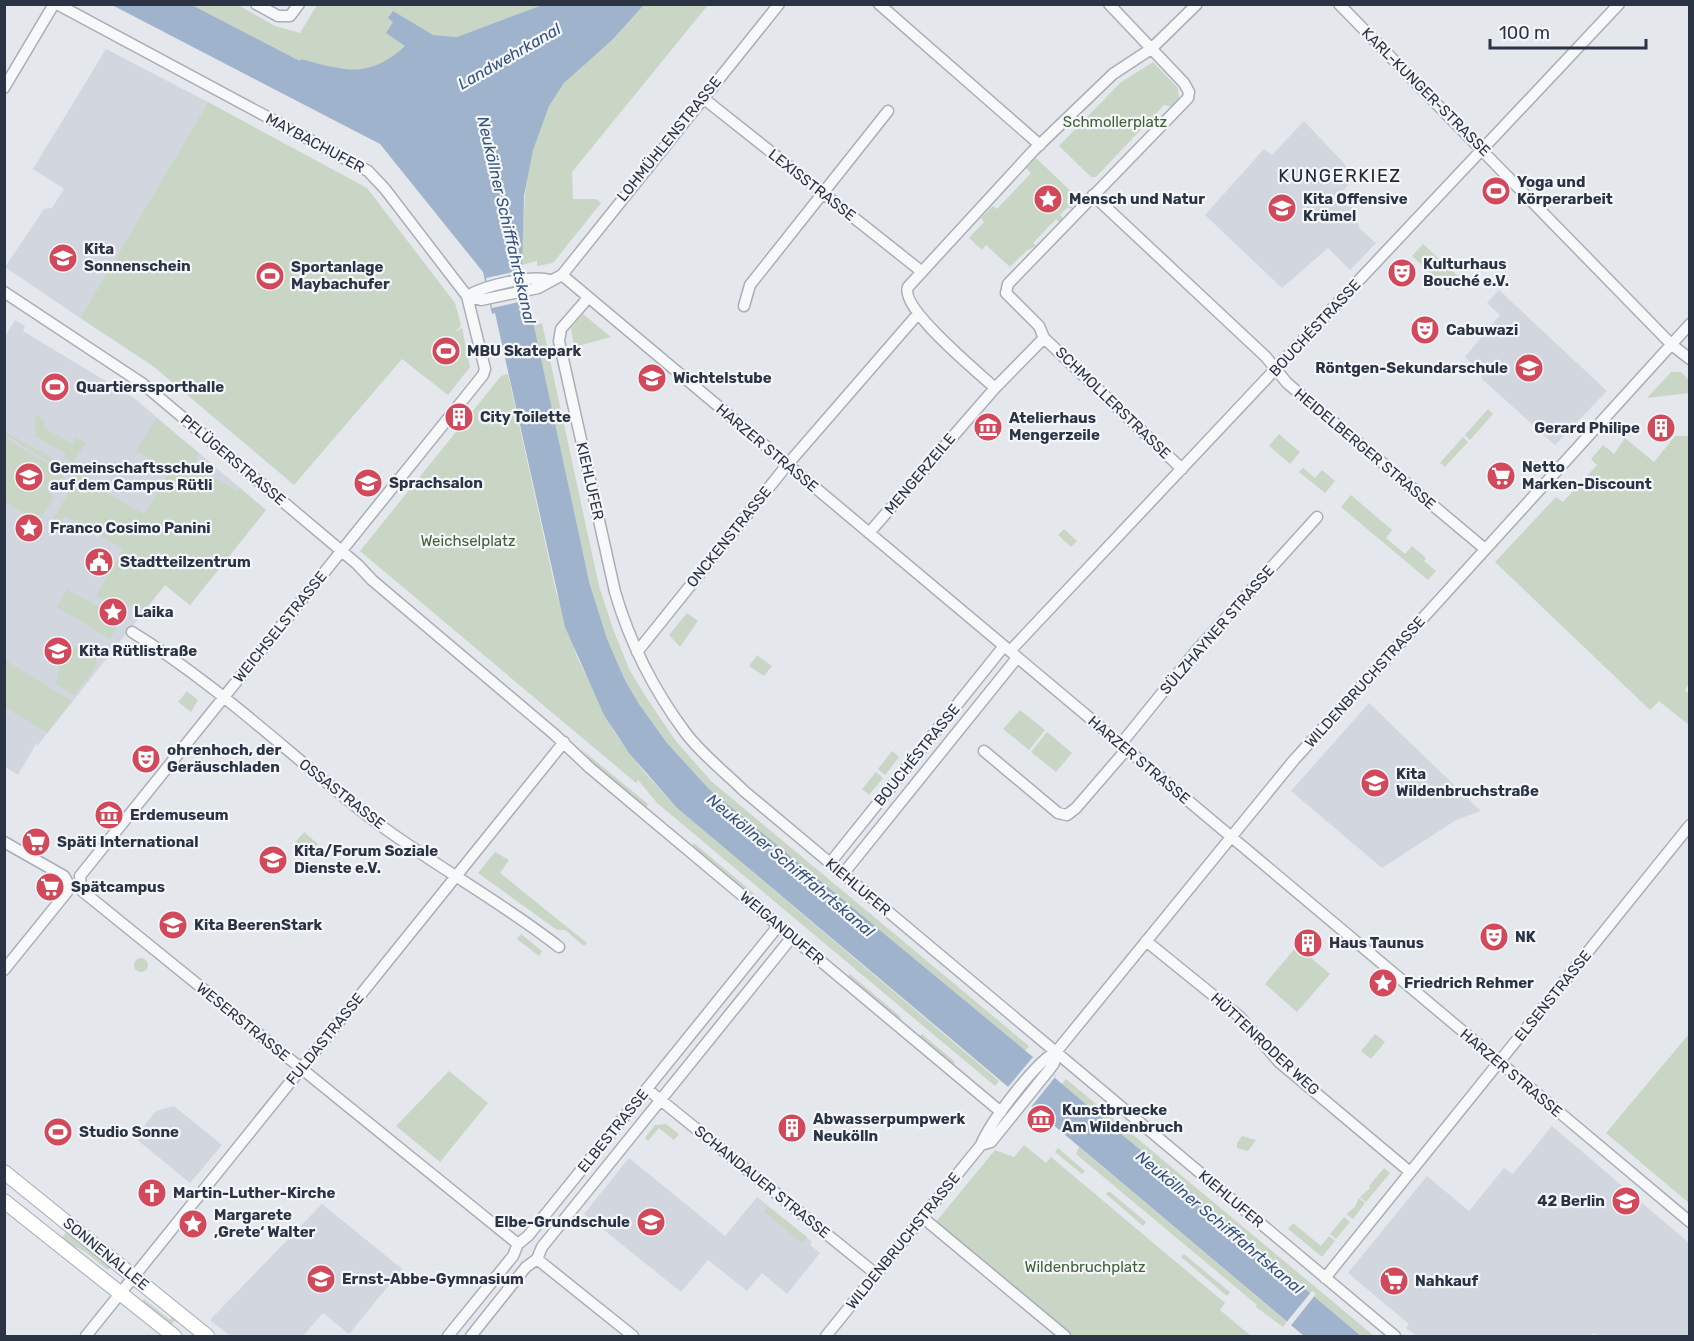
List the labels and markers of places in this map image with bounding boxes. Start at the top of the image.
place label: Yoga und Körperarbeit [1517,173,1613,208]
sports icon: Yoga und Körperarbeit [1480,175,1512,207]
place icon: Mensch und Natur [1032,183,1064,215]
place label: Mensch und Natur [1069,190,1205,208]
place label: Kita Offensive Krümel [1303,190,1408,225]
school or university icon: Kita Offensive Krümel [1266,192,1298,224]
place label: Kita Sonnenschein [84,240,191,275]
school or university icon: Kita Sonnenschein [47,242,79,274]
place label: Kulturhaus Bouché e.V. [1423,255,1509,290]
theatre icon: Kulturhaus Bouché e.V. [1386,257,1418,289]
place label: Sportanlage Maybachufer [291,258,390,293]
sports icon: Sportanlage Maybachufer [254,260,286,292]
theatre icon: Cabuwazi [1409,314,1441,346]
place label: Cabuwazi [1446,321,1518,339]
sports icon: MBU Skatepark [430,335,462,367]
place label: MBU Skatepark [467,342,581,360]
school or university icon: Röntgen-Sekundarschule [1513,352,1545,384]
place label: Röntgen-Sekundarschule [1315,359,1508,377]
school or university icon: Wichtelstube [636,362,668,394]
place label: Wichtelstube [673,369,772,387]
sports icon: Quartierssporthalle [39,371,71,403]
place label: Quartierssporthalle [76,378,224,396]
building icon: City Toilette [443,401,475,433]
place label: City Toilette [480,408,571,426]
place label: Atelierhaus Mengerzeile [1009,409,1100,444]
museum icon: Atelierhaus Mengerzeile [972,411,1004,443]
building icon: Gerard Philipe [1645,412,1677,444]
place label: Gerard Philipe [1534,419,1640,437]
place label: Netto Marken-Discount [1522,458,1652,493]
place label: Gemeinschaftsschule auf dem Campus Rütli [50,459,214,494]
supermarket icon: Netto Marken-Discount [1485,460,1517,492]
school or university icon: Gemeinschaftsschule auf dem Campus Rütli [13,461,45,493]
school or university icon: Sprachsalon [352,467,384,499]
place label: Sprachsalon [389,474,483,492]
place icon: Franco Cosimo Panini [13,512,45,544]
place label: Franco Cosimo Panini [50,519,211,537]
public building icon: Stadtteilzentrum [83,546,115,578]
place label: Stadtteilzentrum [120,553,251,571]
place icon: Laika [97,596,129,628]
place label: Laika [134,603,174,621]
school or university icon: Kita Rütlistraße [42,635,74,667]
place label: Kita Rütlistraße [79,642,197,660]
place label: ohrenhoch, der Geräuschladen [167,741,281,776]
theatre icon: ohrenhoch, der Geräuschladen [130,743,162,775]
place label: Kita Wildenbruchstraße [1396,765,1539,800]
school or university icon: Kita Wildenbruchstraße [1359,767,1391,799]
museum icon: Erdemuseum [93,799,125,831]
place label: Erdemuseum [130,806,229,824]
supermarket icon: Späti International [20,826,52,858]
place label: Späti International [57,833,199,851]
place label: Kita/Forum Soziale Dienste e.V. [294,842,438,877]
school or university icon: Kita/Forum Soziale Dienste e.V. [257,844,289,876]
supermarket icon: Spätcampus [34,871,66,903]
place label: Spätcampus [71,878,165,896]
school or university icon: Kita BeerenStark [157,909,189,941]
place label: Kita BeerenStark [194,916,323,934]
theatre icon: NK [1478,921,1510,953]
building icon: Haus Taunus [1292,927,1324,959]
place label: NK [1515,928,1536,946]
place label: Haus Taunus [1329,934,1424,952]
place icon: Friedrich Rehmer [1367,967,1399,999]
place label: Friedrich Rehmer [1404,974,1534,992]
place label: Kunstbruecke Am Wildenbruch [1062,1101,1183,1136]
museum icon: Kunstbruecke Am Wildenbruch [1025,1103,1057,1135]
place label: Abwasserpumpwerk Neukölln [813,1110,966,1145]
building icon: Abwasserpumpwerk Neukölln [776,1112,808,1144]
sports icon: Studio Sonne [42,1116,74,1148]
place label: Studio Sonne [79,1123,179,1141]
church icon: Martin-Luther-Kirche [136,1177,168,1209]
place label: Martin-Luther-Kirche [173,1184,335,1202]
school or university icon: 42 Berlin [1610,1185,1642,1217]
place label: 42 Berlin [1537,1192,1605,1210]
place label: Margarete ‚Grete‘ Walter [214,1206,316,1241]
school or university icon: Elbe-Grundschule [635,1206,667,1238]
place icon: Margarete ‚Grete‘ Walter [177,1208,209,1240]
place label: Elbe-Grundschule [495,1213,630,1231]
school or university icon: Ernst-Abbe-Gymnasium [305,1263,337,1295]
supermarket icon: Nahkauf [1378,1265,1410,1297]
place label: Ernst-Abbe-Gymnasium [342,1270,524,1288]
place label: Nahkauf [1415,1272,1478,1290]

